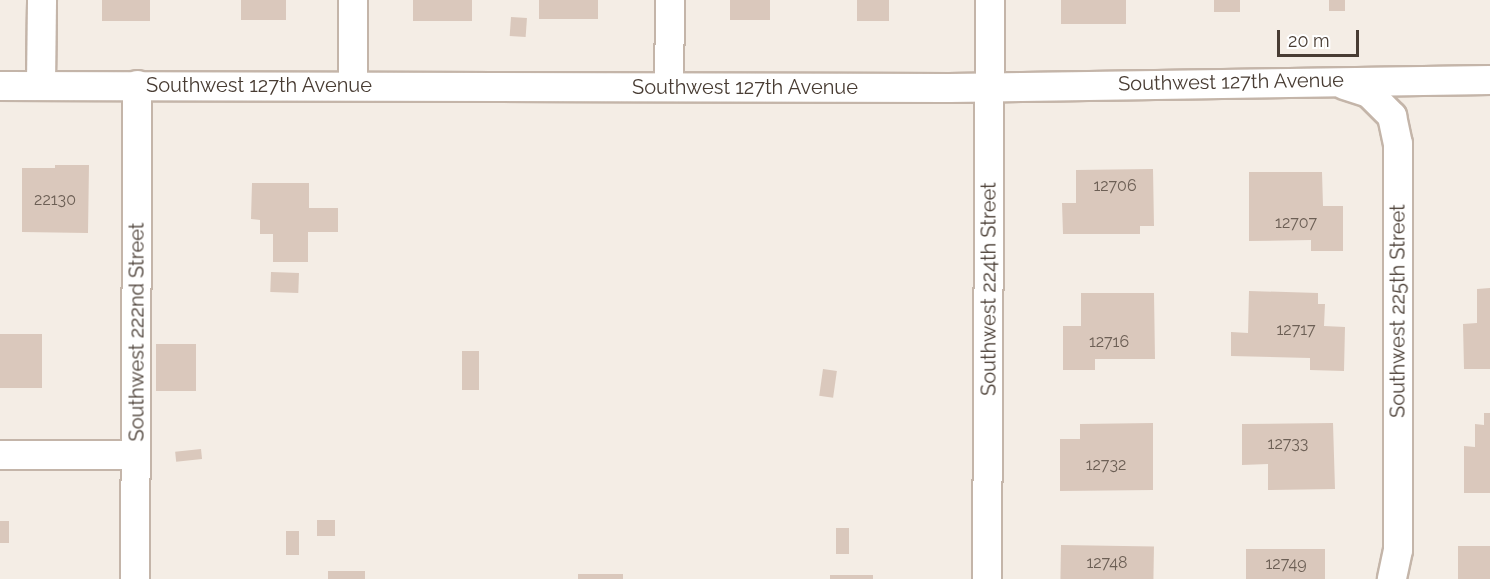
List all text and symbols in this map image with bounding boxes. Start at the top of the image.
scale bar [1280,18,1362,56]
text: 20 m [1288,30,1330,51]
street label: Southwest 127th Avenue [1118,68,1344,96]
street label: Southwest 127th Avenue [146,73,372,97]
street label: Southwest 127th Avenue [632,75,858,99]
house number: 12706 [1093,176,1137,196]
street label: Southwest 224th Street [977,182,1001,396]
house number: 22130 [34,190,76,210]
street label: Southwest 225th Street [1386,204,1410,418]
house number: 12707 [1275,213,1317,233]
street label: Southwest 222nd Street [125,222,149,442]
house number: 12717 [1276,320,1316,340]
house number: 12716 [1089,332,1129,352]
house number: 12733 [1268,434,1308,454]
house number: 12732 [1086,455,1126,475]
house number: 12748 [1086,553,1128,573]
house number: 12749 [1265,554,1307,574]

